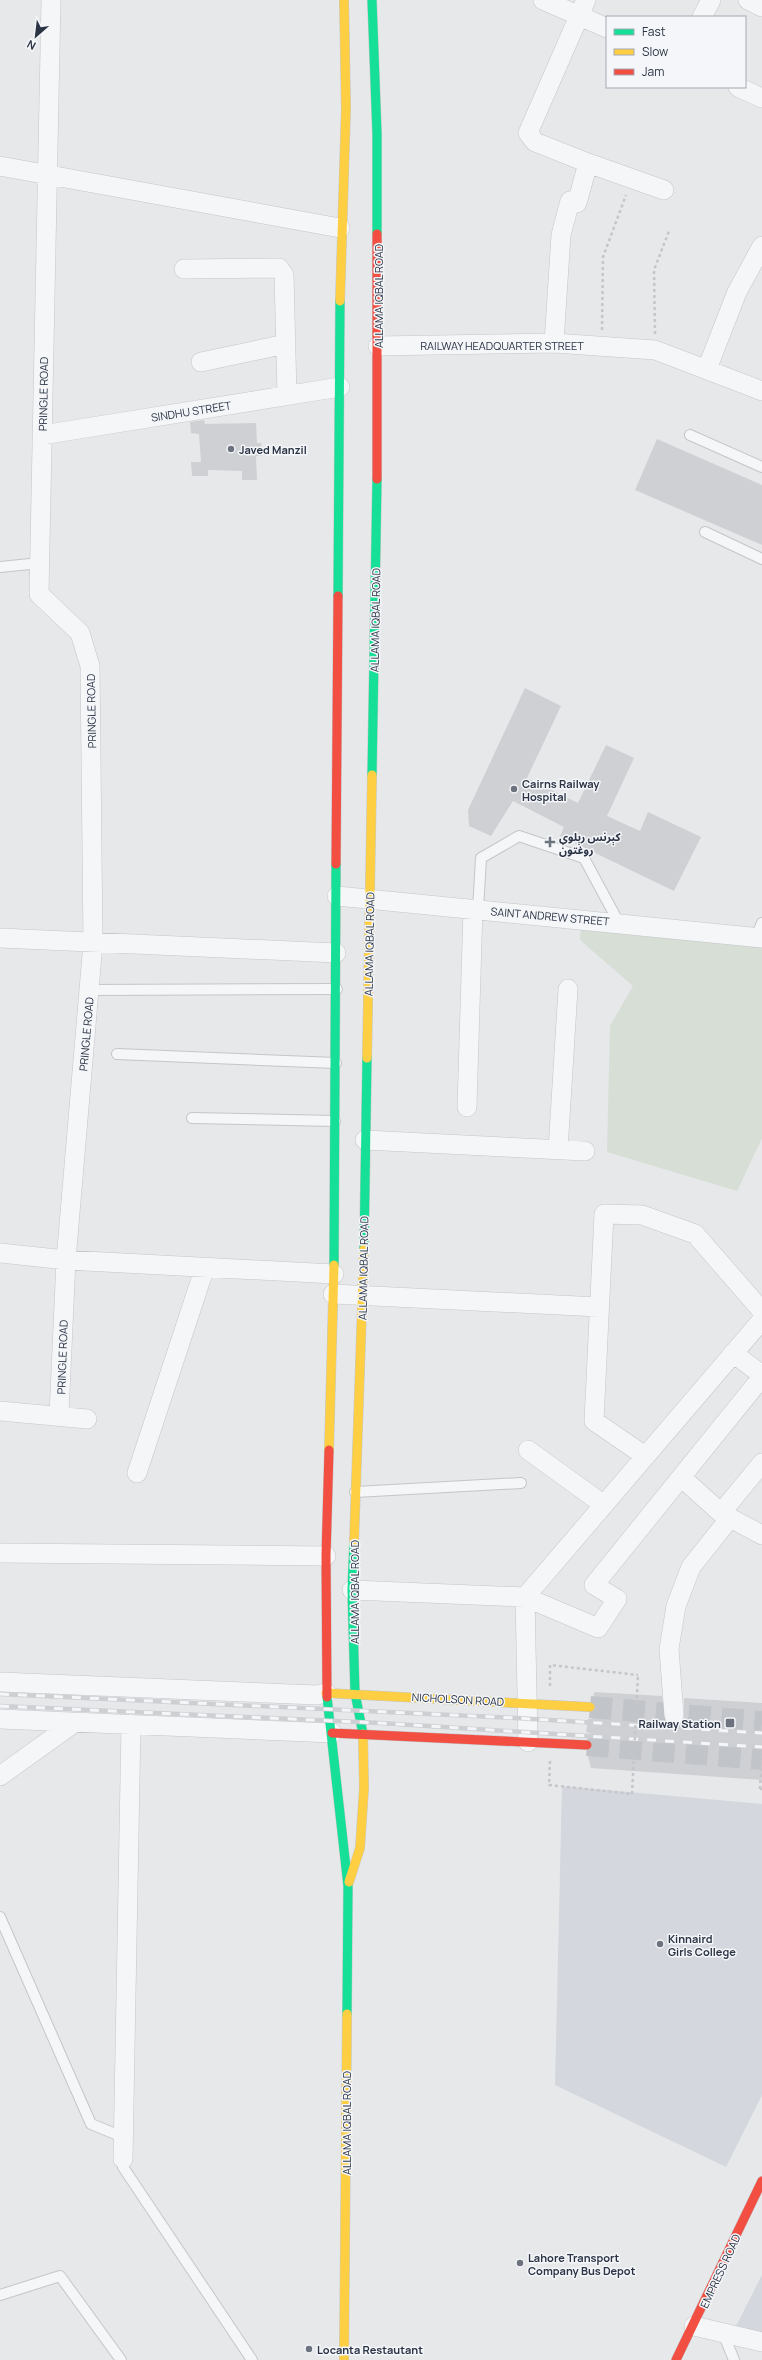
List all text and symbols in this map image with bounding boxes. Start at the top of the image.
north arrow [16,16,56,56]
legend [606,16,746,88]
text: Fast [642,23,666,40]
text: N [24,37,38,54]
text: Slow [642,43,668,60]
text: Jam [642,63,664,80]
street label: ALLAMA IQBAL ROAD [371,244,386,348]
street label: RAILWAY HEADQUARTER STREET [420,338,584,353]
street label: PRINGLE ROAD [35,357,51,431]
street label: SINDHU STREET [150,397,233,425]
place label: Javed Manzil [239,442,307,457]
marker: Javed Manzil [226,444,236,454]
street label: ALLAMA IQBAL ROAD [367,568,383,672]
street label: PRINGLE ROAD [83,674,99,748]
place label: Cairns Railway Hospital [522,776,600,804]
marker: Cairns Railway Hospital [509,784,519,794]
place label: کېرنس رېلوې روغتون [559,829,622,857]
marker: کېرنس رېلوې روغتون [544,836,556,848]
street label: ALLAMA IQBAL ROAD [361,892,377,996]
street label: SAINT ANDREW STREET [490,903,610,929]
street label: PRINGLE ROAD [75,996,97,1072]
street label: ALLAMA IQBAL ROAD [355,1216,371,1320]
street label: PRINGLE ROAD [53,1319,71,1395]
street label: ALLAMA IQBAL ROAD [347,1540,362,1644]
street label: NICHOLSON ROAD [411,1689,505,1709]
place label: Railway Station [639,1716,721,1731]
marker: Railway Station [724,1717,736,1729]
place label: Kinnaird Girls College [668,1931,736,1959]
marker: Kinnaird Girls College [655,1939,665,1949]
street label: ALLAMA IQBAL ROAD [339,2071,354,2175]
street label: EMPRESS ROAD [696,2232,744,2310]
place label: Lahore Transport Company Bus Depot [528,2250,636,2278]
marker: Lahore Transport Company Bus Depot [515,2258,525,2268]
place label: Locanta Restautant [317,2342,423,2357]
marker: Locanta Restautant [304,2344,314,2354]

